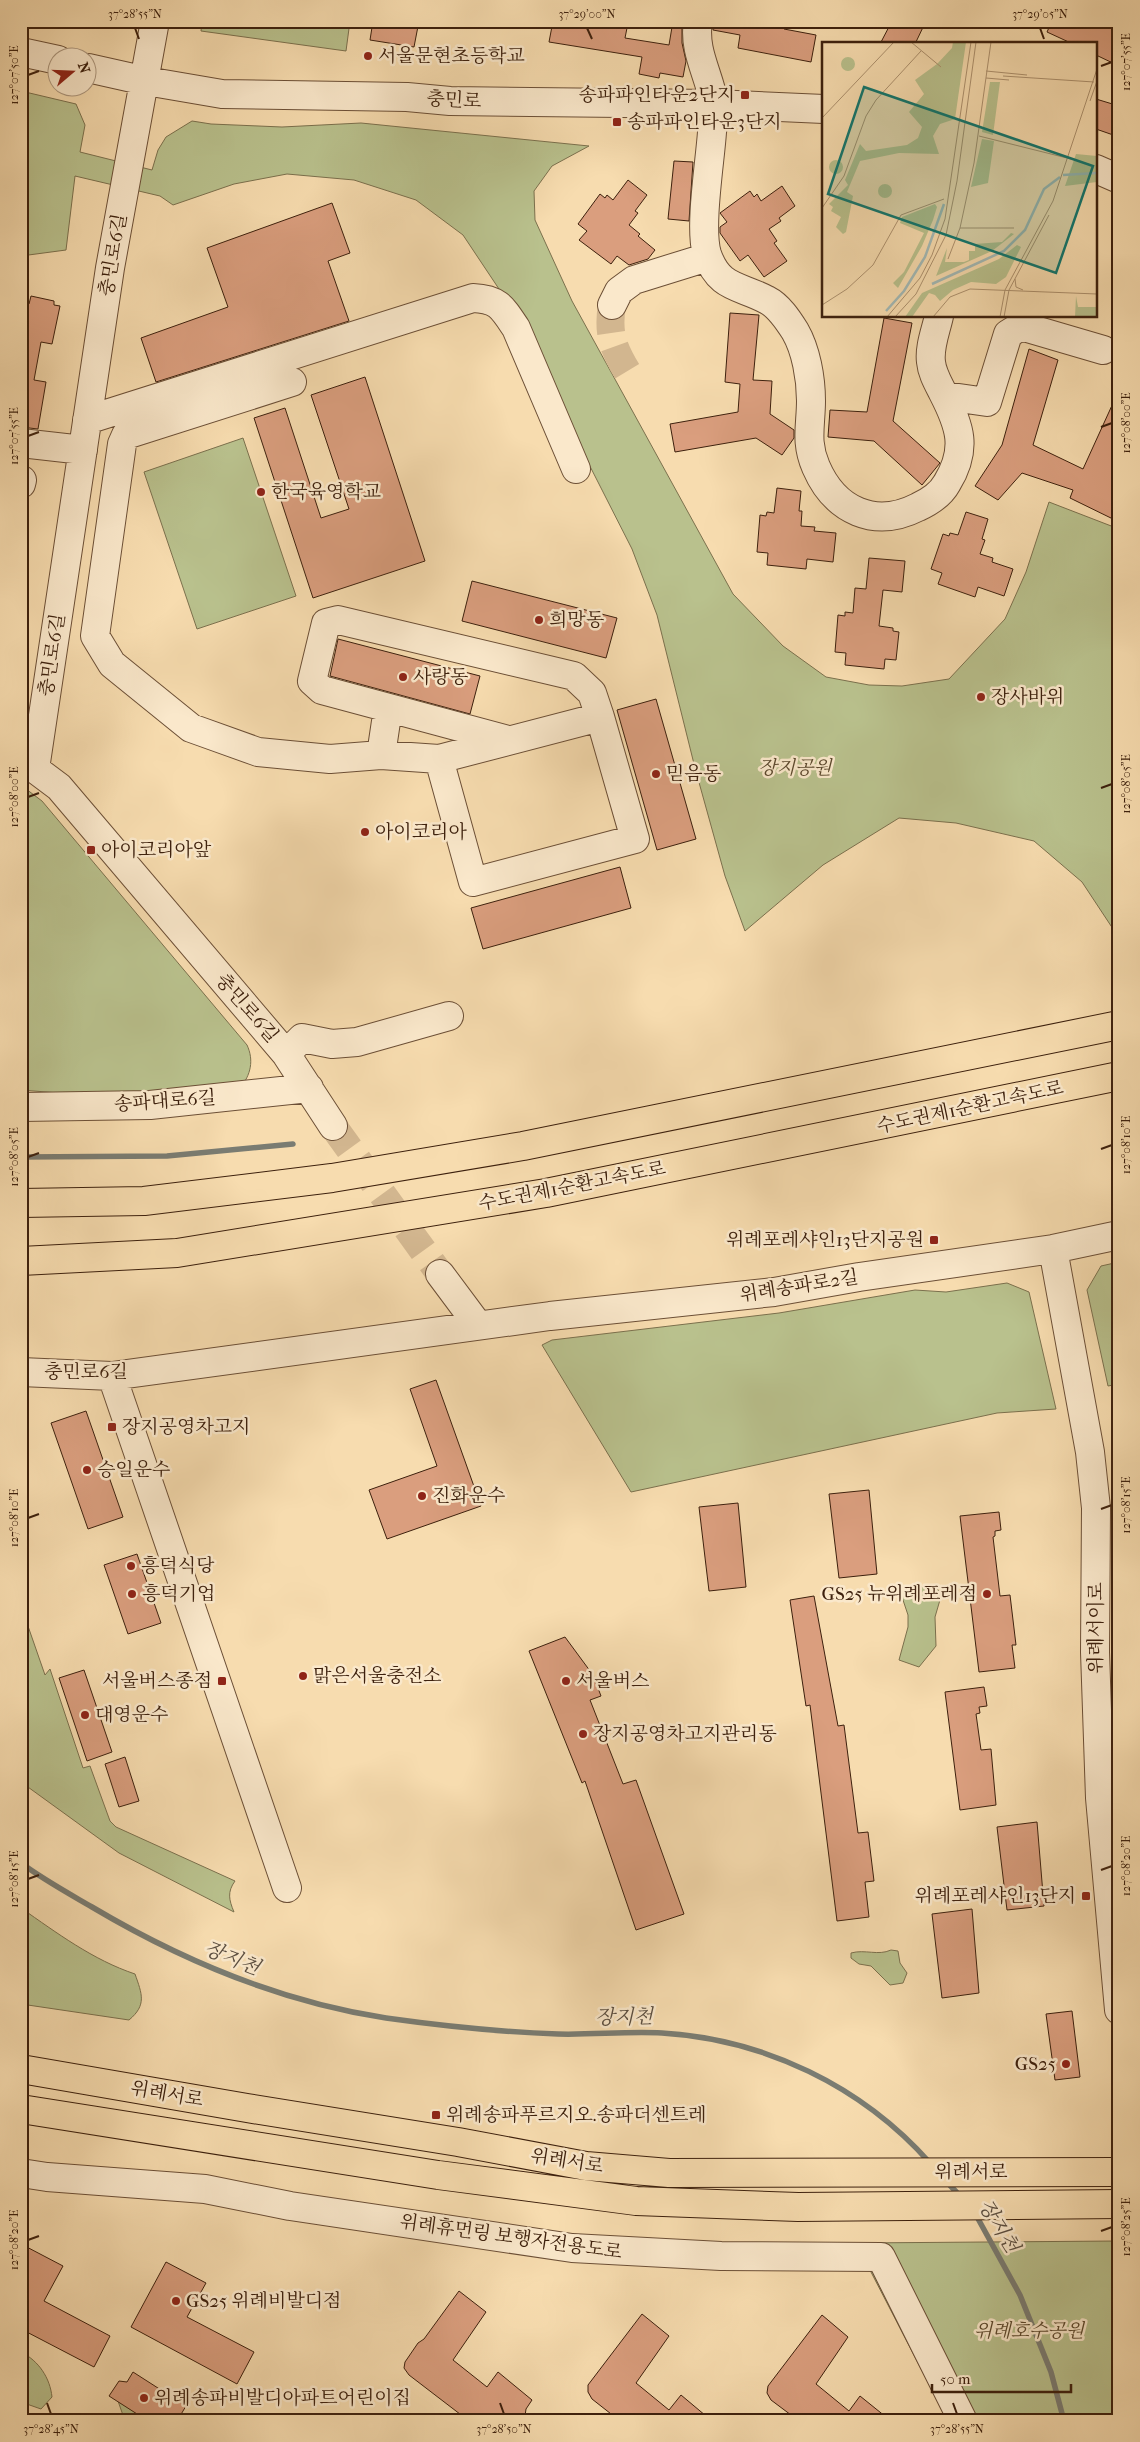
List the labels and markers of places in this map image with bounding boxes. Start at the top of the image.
place label: 서울문현초등학교 [378,45,525,67]
marker: 서울문현초등학교 [362,50,374,62]
place label: 송파파인타운2단지 [578,84,735,106]
marker: 송파파인타운2단지 [739,89,751,101]
place label: 송파파인타운3단지 [627,111,782,133]
marker: 송파파인타운3단지 [611,116,623,128]
place label: 한국육영학교 [271,481,381,503]
marker: 한국육영학교 [255,486,267,498]
place label: 희망동 [549,609,605,631]
marker: 희망동 [533,614,545,626]
place label: 사랑동 [413,666,469,688]
marker: 사랑동 [397,671,409,683]
place label: 장사바위 [991,686,1064,708]
marker: 장사바위 [975,691,987,703]
place label: 믿음동 [666,763,722,785]
marker: 믿음동 [650,768,662,780]
place label: 아이코리아 [375,821,467,843]
marker: 아이코리아 [359,826,371,838]
place label: 아이코리아앞 [101,839,212,861]
marker: 아이코리아앞 [85,844,97,856]
place label: 위례포레샤인13단지공원 [726,1229,924,1251]
marker: 위례포레샤인13단지공원 [928,1234,940,1246]
place label: 장지공영차고지 [122,1416,250,1438]
marker: 장지공영차고지 [106,1421,118,1433]
place label: 승일운수 [97,1459,170,1481]
marker: 승일운수 [81,1464,93,1476]
place label: 진화운수 [432,1485,505,1507]
marker: 진화운수 [416,1490,428,1502]
place label: 흥덕식당 [141,1555,215,1577]
marker: 흥덕식당 [125,1560,137,1572]
place label: 흥덕기업 [142,1583,215,1605]
place label: GS25 뉴위례포레점 [822,1583,977,1605]
marker: 흥덕기업 [126,1588,138,1600]
marker: GS25 뉴위례포레점 [981,1588,993,1600]
place label: 맑은서울충전소 [313,1665,441,1687]
place label: 서울버스종점 [102,1670,212,1692]
marker: 맑은서울충전소 [297,1670,309,1682]
place label: 서울버스 [576,1670,649,1692]
marker: 서울버스종점 [216,1675,228,1687]
marker: 서울버스 [560,1675,572,1687]
place label: 대영운수 [95,1704,168,1726]
marker: 대영운수 [79,1709,91,1721]
place label: 장지공영차고지관리동 [593,1723,777,1745]
marker: 장지공영차고지관리동 [577,1728,589,1740]
place label: 위례포레샤인13단지 [915,1885,1076,1907]
marker: 위례포레샤인13단지 [1080,1890,1092,1902]
place label: GS25 [1015,2053,1056,2075]
marker: GS25 [1060,2058,1072,2070]
place label: 위례송파푸르지오.송파더센트레 [446,2104,707,2126]
marker: 위례송파푸르지오.송파더센트레 [430,2109,442,2121]
place label: GS25 위례비발디점 [186,2290,341,2312]
marker: GS25 위례비발디점 [170,2295,182,2307]
place label: 위례송파비발디아파트어린이집 [154,2387,411,2409]
marker: 위례송파비발디아파트어린이집 [138,2392,150,2404]

